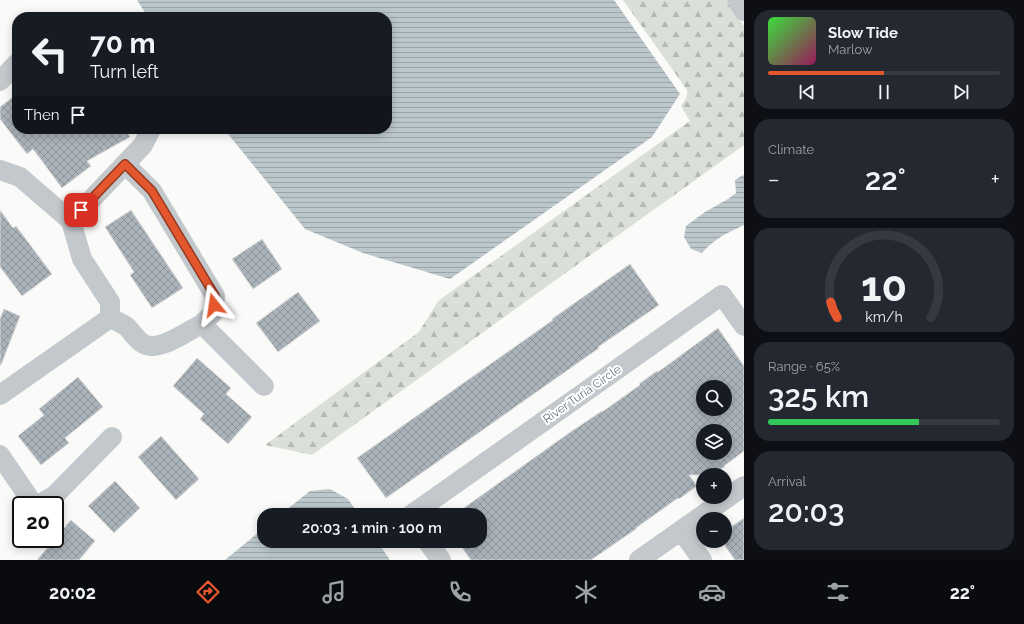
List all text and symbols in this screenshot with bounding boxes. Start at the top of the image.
text: Slow Tide [828,24,898,42]
text: 70 m [90,27,156,60]
icon: left [24,28,76,80]
text: Marlow [828,42,873,57]
text: Turn left [90,61,159,82]
icon: previous [796,81,818,103]
icon: pause [873,81,895,103]
icon: next [950,81,972,103]
icon: arrive [67,104,89,126]
text: Then [24,106,59,124]
text: Climate [768,142,814,157]
text: 22° [865,162,906,197]
text: − [768,166,780,192]
text: + [991,166,1000,192]
pin [64,193,98,227]
icon: arrive [70,199,92,221]
text: 10 [861,262,907,311]
position arrow [193,284,235,326]
text: km/h [865,309,903,325]
text: Range · 65% [768,359,840,374]
street label: River Turia Circle [540,362,624,426]
text: 325 km [768,379,869,414]
map controls [696,380,732,548]
button: search [696,380,732,416]
button: layers [696,424,732,460]
button: + [696,468,732,504]
text: Arrival [768,474,806,489]
text: 20:03 [768,494,844,529]
speed limit sign: 20 [12,496,64,548]
button: − [696,512,732,548]
text: 20:03 · 1 min · 100 m [302,519,442,537]
icon: directions [194,578,222,606]
icon: music [320,578,348,606]
icon: phone [446,578,474,606]
icon: climate [572,578,600,606]
icon: car [698,578,726,606]
icon: filters [824,578,852,606]
text: 20:02 [49,582,96,603]
text: 22° [950,582,975,603]

